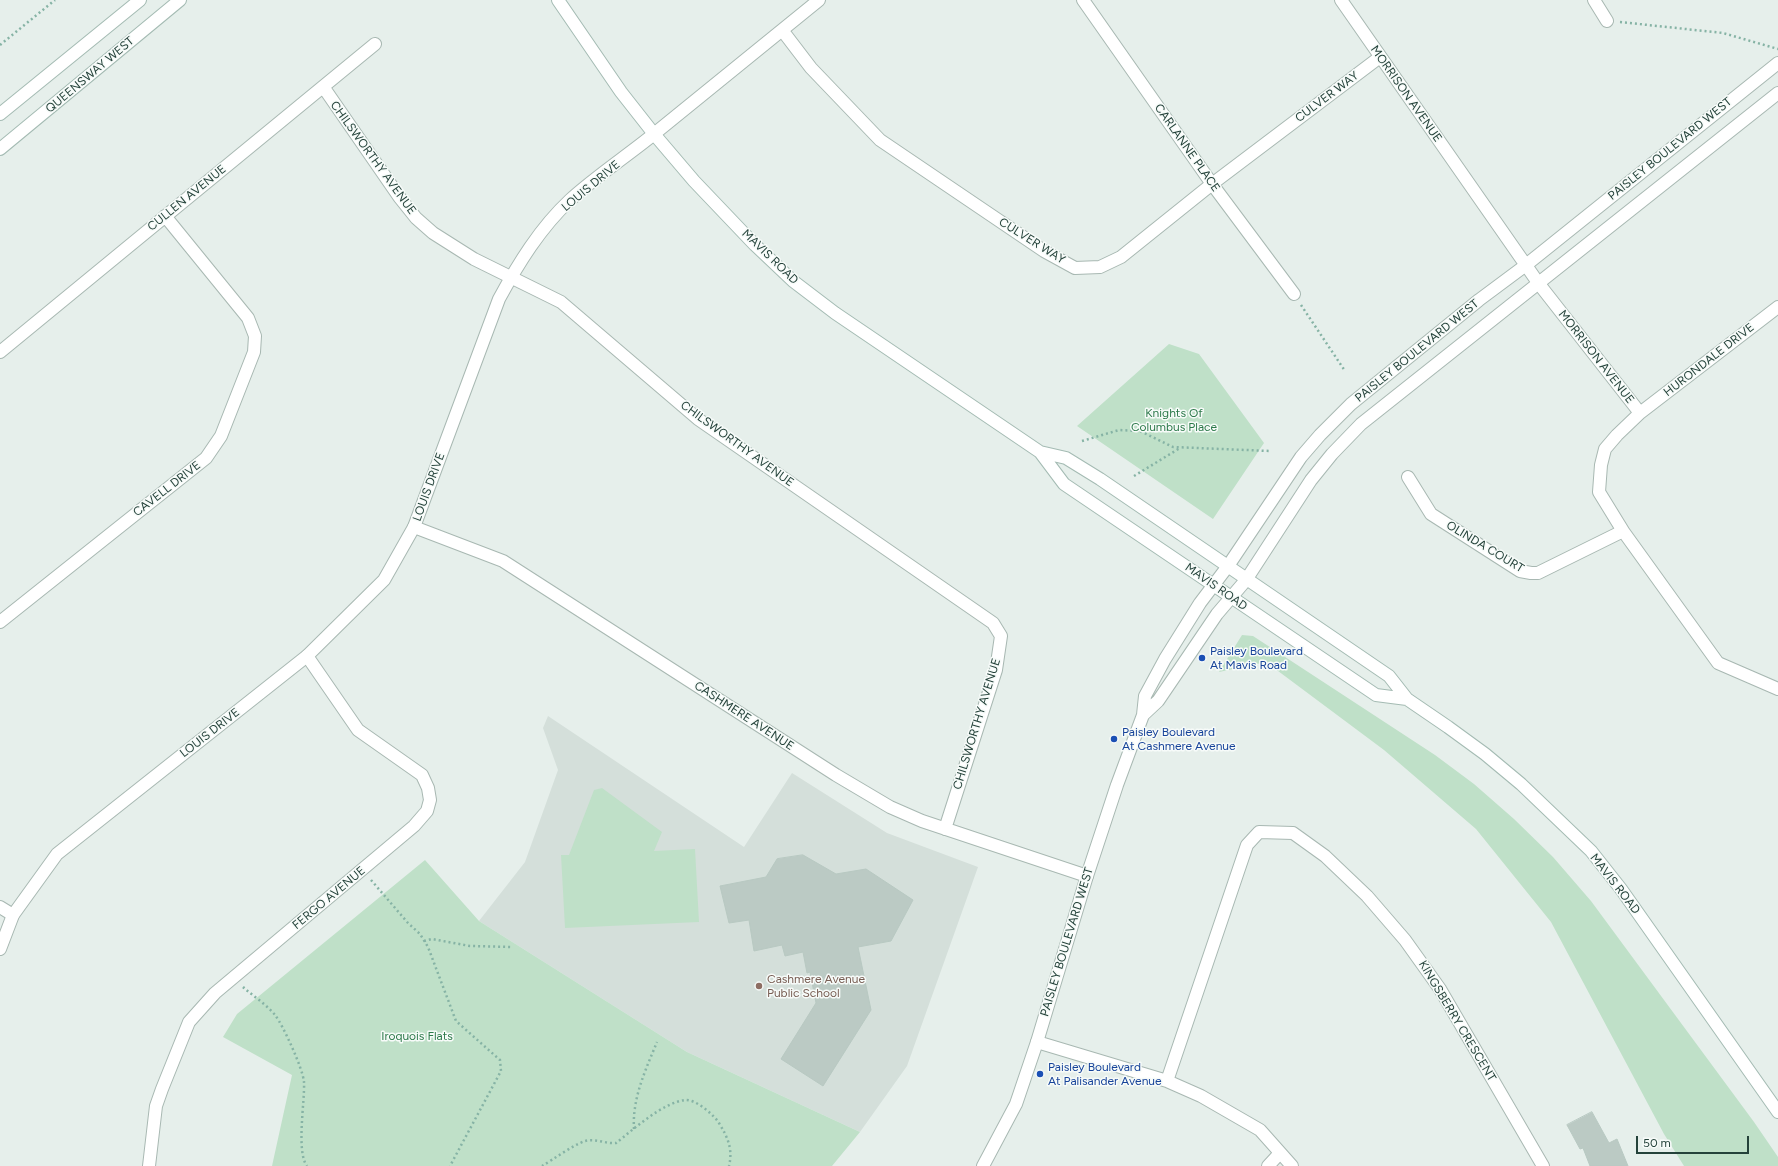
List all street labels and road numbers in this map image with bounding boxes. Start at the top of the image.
street label: QUEENSWAY WEST [43,34,137,116]
street label: MORRISON AVENUE [1367,43,1445,145]
street label: CULVER WAY [1292,68,1362,126]
street label: PAISLEY BOULEVARD WEST [1605,95,1735,203]
street label: CHILSWORTHY AVENUE [327,99,419,217]
street label: CARLANNE PLACE [1151,101,1223,195]
street label: LOUIS DRIVE [559,157,623,215]
street label: CULLEN AVENUE [145,162,229,234]
street label: CULVER WAY [996,215,1068,267]
street label: MAVIS ROAD [739,227,801,287]
street label: PAISLEY BOULEVARD WEST [1352,297,1482,405]
street label: MORRISON AVENUE [1555,307,1637,407]
street label: HURONDALE DRIVE [1661,320,1757,400]
street label: CHILSWORTHY AVENUE [678,398,796,490]
street label: LOUIS DRIVE [410,451,448,523]
street label: CAVELL DRIVE [130,458,204,520]
street label: OLINDA COURT [1444,518,1526,576]
street label: MAVIS ROAD [1182,560,1250,614]
street label: CHILSWORTHY AVENUE [950,657,1004,791]
street label: CASHMERE AVENUE [691,678,797,754]
street label: LOUIS DRIVE [177,705,243,761]
street label: MAVIS ROAD [1587,851,1643,917]
street label: FERGO AVENUE [290,863,368,933]
street label: PAISLEY BOULEVARD WEST [1037,866,1097,1018]
street label: KINGSBERRY CRESCENT [1415,958,1499,1084]

